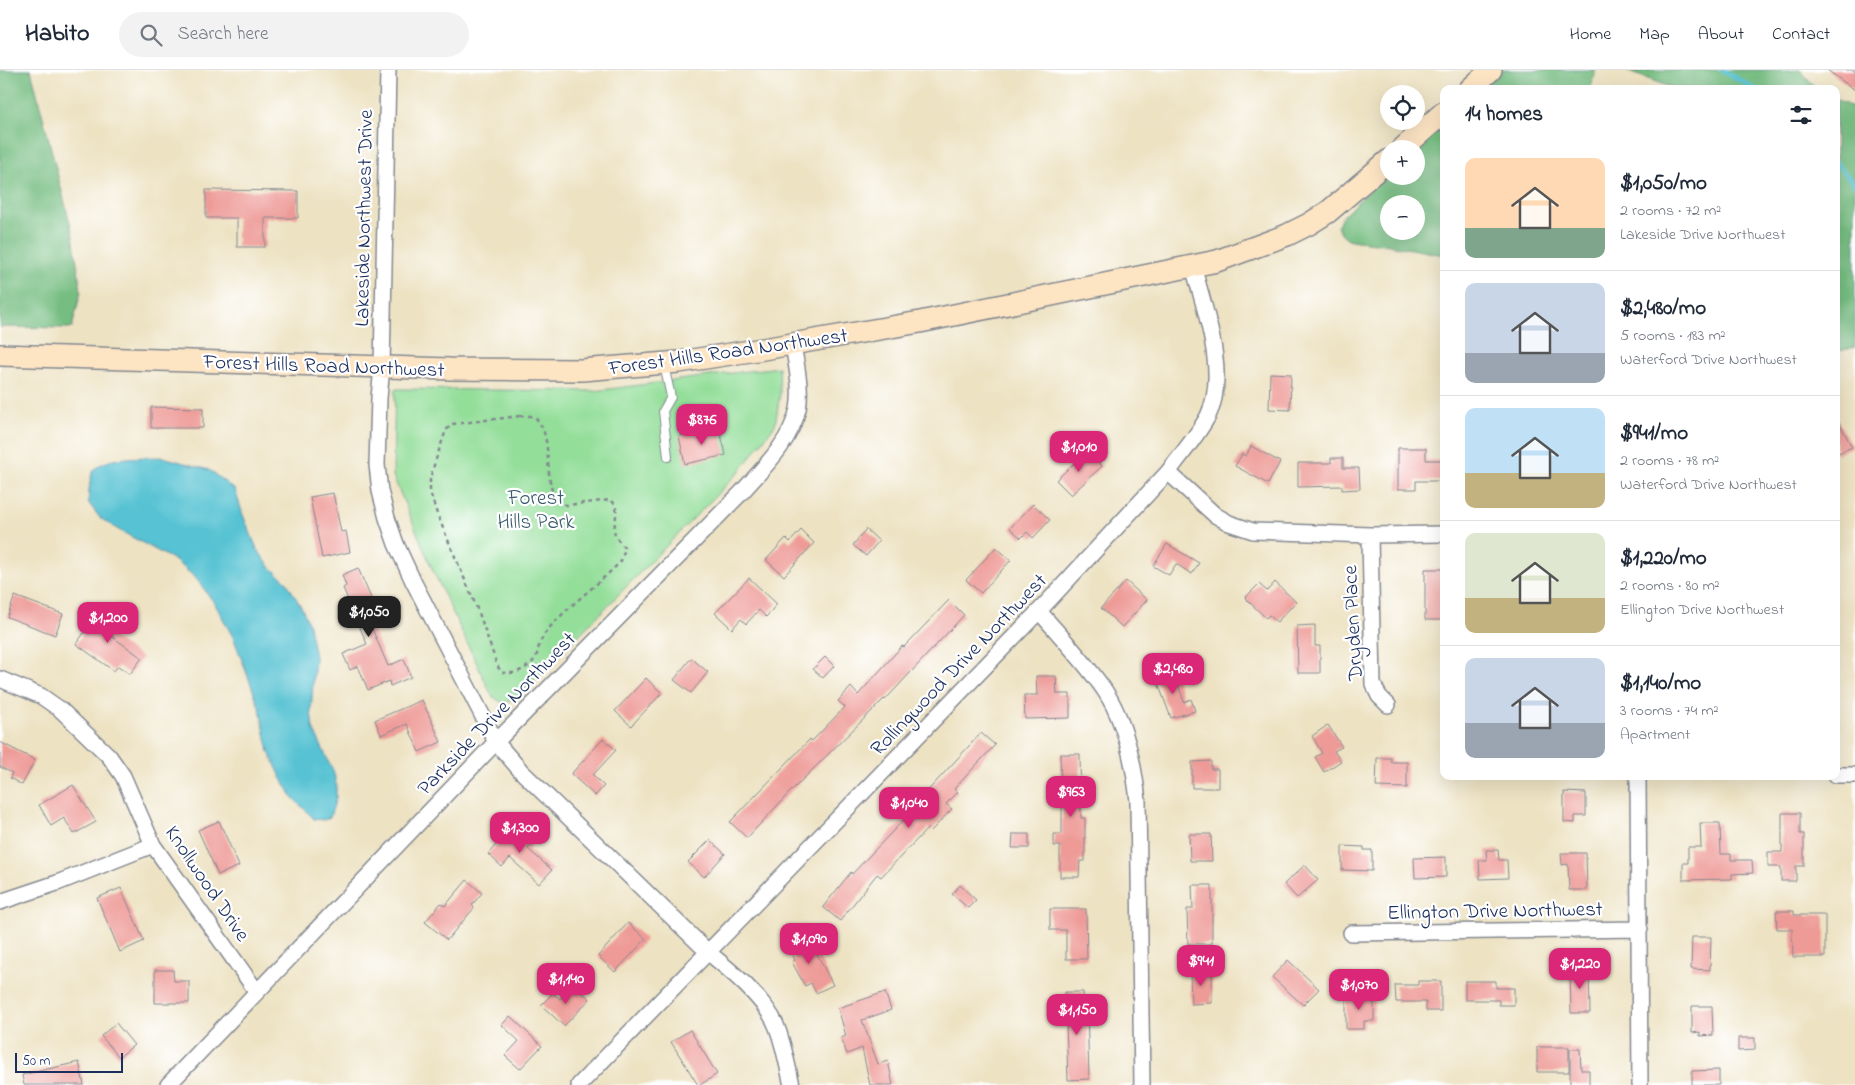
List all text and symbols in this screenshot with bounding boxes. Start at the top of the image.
search box [119,12,469,57]
text: Habito [25,17,89,52]
icon: search [137,21,165,49]
text: Search here [177,21,268,48]
text: Home [1570,22,1611,48]
text: Map [1639,22,1670,48]
text: About [1698,22,1744,48]
text: Contact [1772,22,1830,48]
map controls [1380,85,1425,240]
button: locate [1380,85,1425,130]
text: 14 homes [1465,100,1543,130]
icon: filters [1787,101,1815,129]
street label: Lakeside Northwest Drive [348,109,382,327]
button: + [1380,140,1425,185]
text: $1,050/mo [1620,169,1707,199]
icon: home [1505,178,1565,238]
button: − [1380,195,1425,240]
text: 2 rooms · 72 m² [1620,199,1721,223]
text: Lakeside Drive Northwest [1620,223,1786,247]
text: $2,480/mo [1620,294,1706,324]
icon: home [1505,303,1565,363]
street label: Forest Hills Road Northwest [606,321,850,385]
text: 5 rooms · 183 m² [1620,324,1726,348]
street label: Forest Hills Road Northwest [202,348,445,386]
text: Waterford Drive Northwest [1620,348,1797,372]
pin: $876 [672,404,732,446]
text: $876 [687,408,717,432]
text: $941/mo [1620,419,1688,449]
icon: home [1505,428,1565,488]
pin: $1,010 [1038,430,1120,473]
text: $1,010 [1061,435,1097,459]
text: 2 rooms · 78 m² [1620,449,1719,473]
text: Waterford Drive Northwest [1620,473,1797,497]
park label: Forest Hills Park [498,484,575,538]
text: $1,220/mo [1620,544,1707,574]
icon: home [1505,553,1565,613]
street label: Dryden Place [1336,564,1374,682]
street label: Rollingwood Drive Northwest [864,567,1056,765]
text: 2 rooms · 80 m² [1620,574,1720,598]
pin: $1,050 [328,596,410,638]
text: Ellington Drive Northwest [1620,598,1784,622]
text: $1,050 [349,600,389,624]
pin: $1,200 [67,602,149,644]
text: $1,200 [88,606,128,630]
street label: Parkside Drive Northwest [411,626,584,803]
pin: $2,480 [1132,652,1214,695]
text: $2,480 [1153,657,1193,681]
text: $1,140/mo [1620,669,1701,699]
icon: home [1505,678,1565,738]
text: 3 rooms · 74 m² [1620,699,1719,723]
text: Apartment [1620,723,1690,747]
pin: $963 [1041,776,1101,818]
text: $963 [1057,780,1085,804]
pin: $1,040 [868,786,950,829]
text: $1,040 [890,791,928,815]
pin: $1,300 [479,812,561,854]
text: $1,300 [501,816,539,840]
street label: Knollwood Drive [156,820,257,949]
street label: Ellington Drive Northwest [1387,895,1603,931]
pin: $1,090 [768,922,850,965]
text: $1,090 [791,927,827,951]
pin: $941 [1171,944,1231,987]
pin: $1,220 [1539,948,1621,990]
text: $941 [1188,949,1214,973]
text: $1,220 [1560,952,1600,976]
pin: $1,140 [525,962,607,1005]
text: $1,140 [548,967,584,991]
pin: $1,070 [1318,968,1400,1011]
text: $1,070 [1340,973,1378,997]
pin: $1,150 [1036,994,1118,1036]
text: $1,150 [1058,998,1096,1022]
scale bar [15,1050,122,1073]
text: 50 m [22,1051,50,1072]

